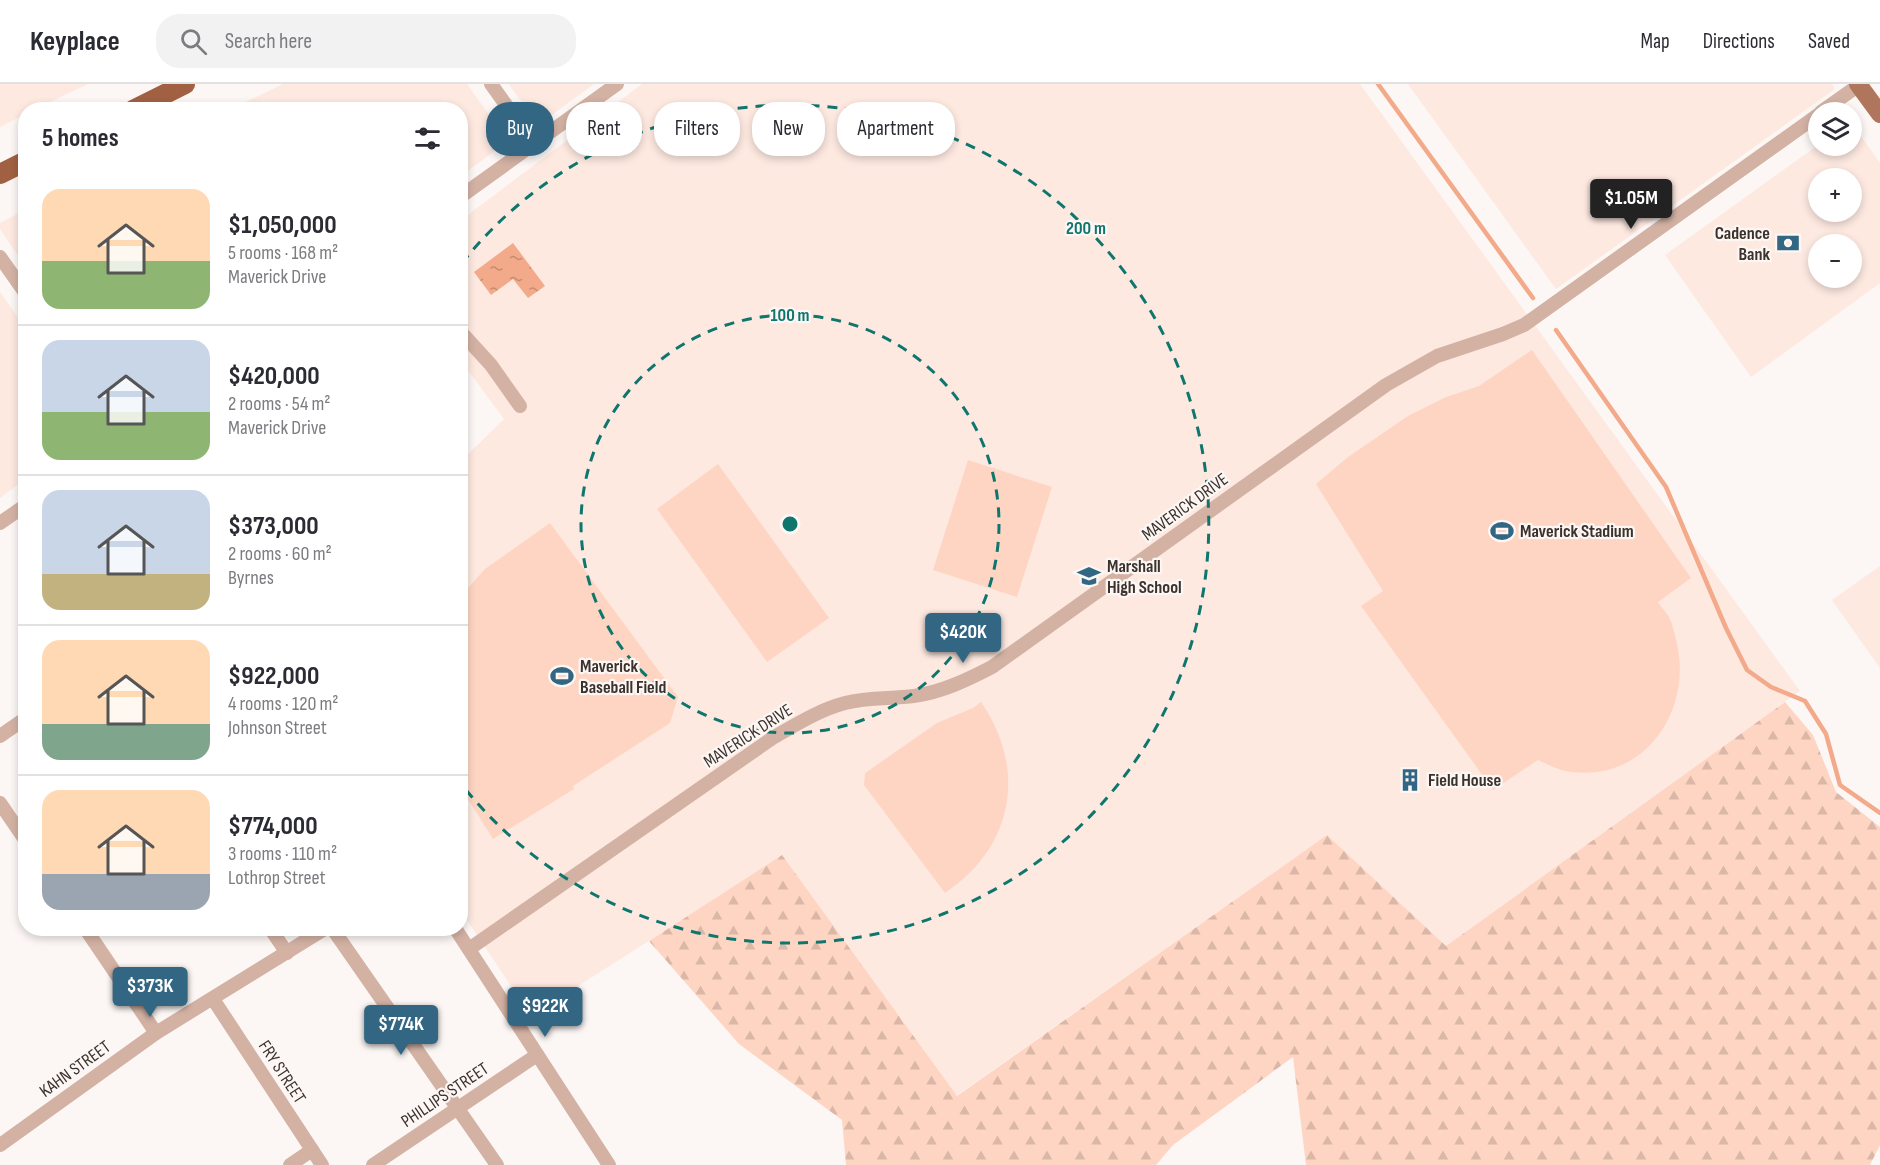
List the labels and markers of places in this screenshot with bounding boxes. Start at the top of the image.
pin: $1.05M [1582,179,1680,230]
place label: Cadence Bank [1715,223,1770,265]
bank icon: Cadence Bank [1775,230,1801,256]
centre of rings [780,514,800,534]
sports icon: Maverick Stadium [1489,518,1515,544]
place label: Maverick Stadium [1520,521,1634,542]
place label: Marshall High School [1107,556,1182,598]
school or university icon: Marshall High School [1076,563,1102,589]
pin: $420K [921,613,1005,664]
place label: Maverick Baseball Field [580,656,666,698]
sports icon: Maverick Baseball Field [549,663,575,689]
building icon: Field House [1397,767,1423,793]
place label: Field House [1428,770,1501,791]
pin: $373K [108,967,192,1018]
pin: $922K [503,987,587,1038]
pin: $774K [359,1005,443,1056]

